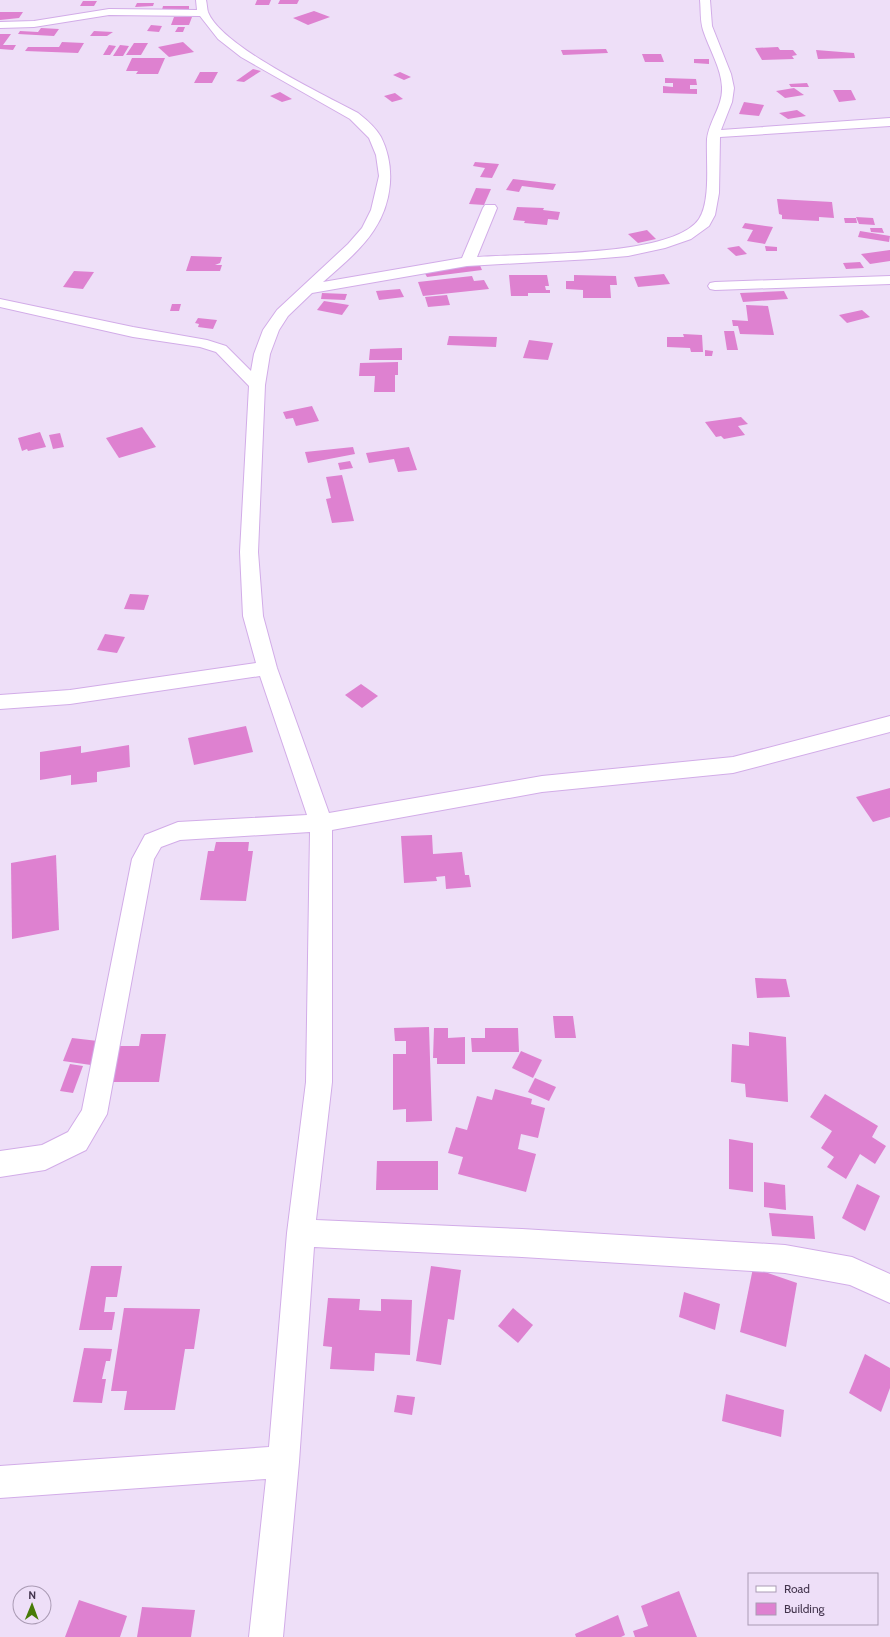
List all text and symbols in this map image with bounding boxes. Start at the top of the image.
legend [748,1573,878,1625]
text: Road [784,1581,810,1596]
north arrow [12,1585,52,1625]
text: N [28,1588,36,1602]
text: Building [784,1601,826,1616]

